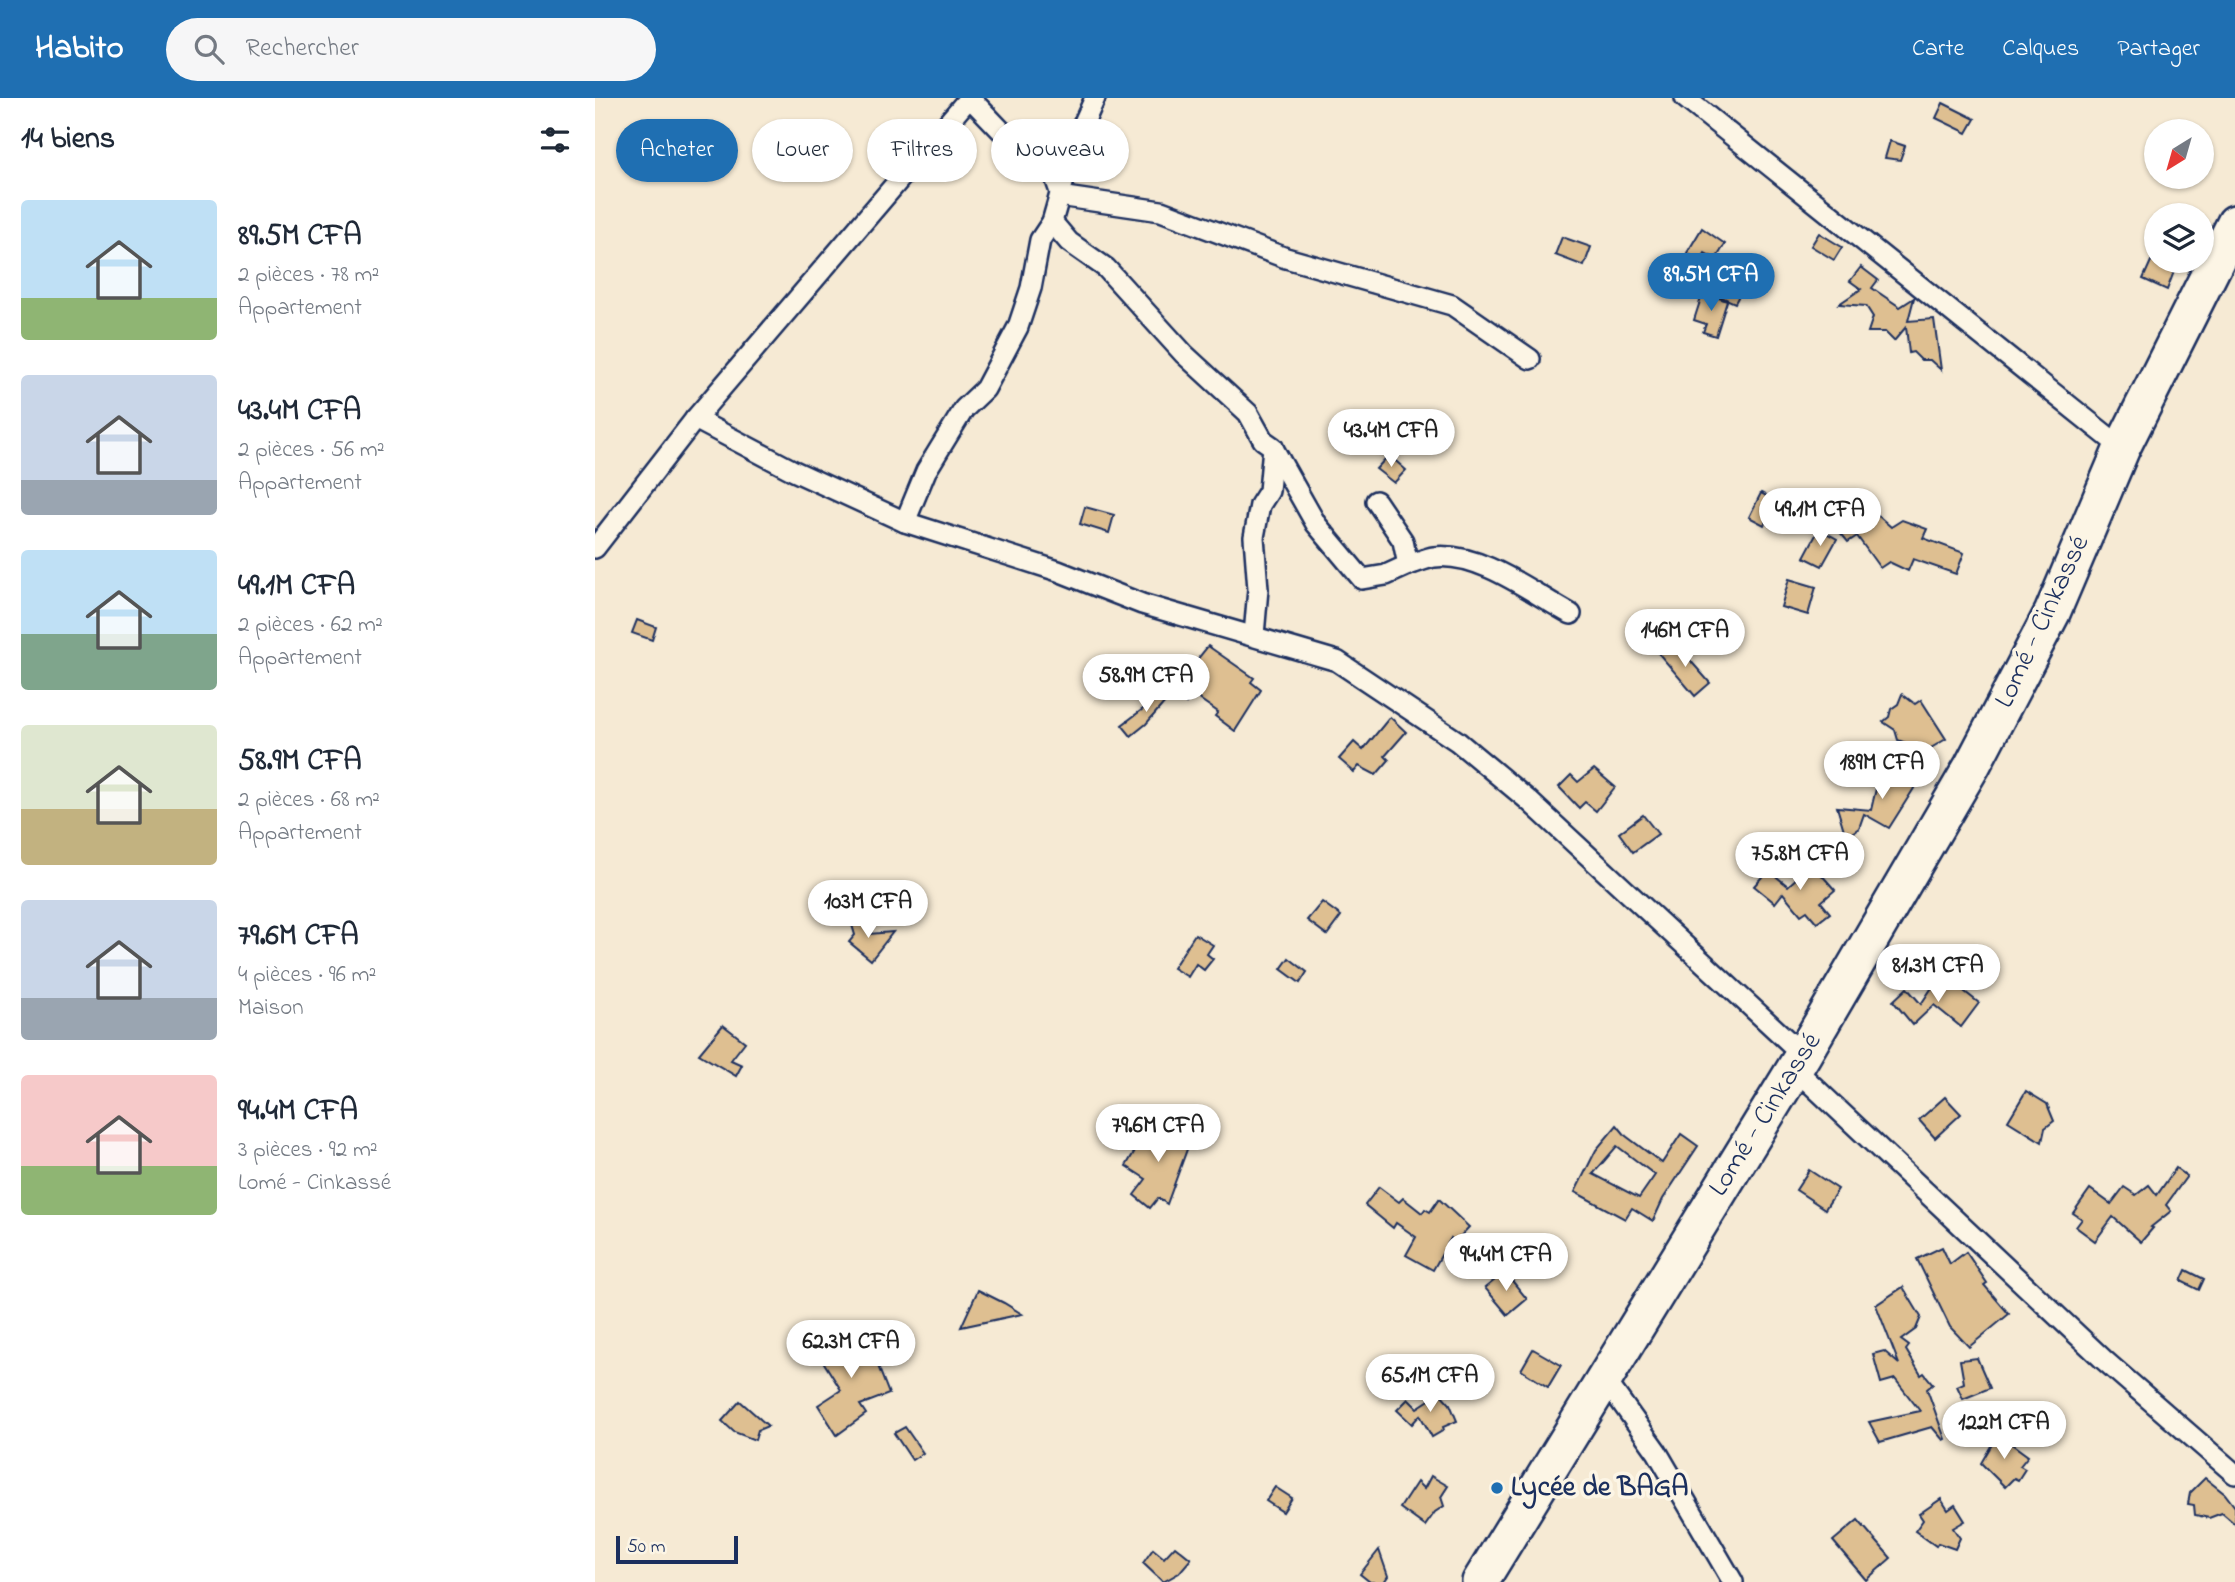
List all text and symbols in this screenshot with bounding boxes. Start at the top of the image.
search box [166,18,656,81]
text: Habito [35,25,124,73]
icon: search [190,30,228,68]
text: Rechercher [246,30,359,68]
text: Carte [1912,32,1964,67]
text: Calques [2002,32,2079,67]
text: Partager [2117,32,2200,67]
text: 14 biens [21,118,115,162]
chip: Acheter [616,119,738,182]
chip: Louer [752,119,853,182]
chip: Filtres [867,119,977,182]
chip: Nouveau [991,119,1129,182]
north arrow [2144,119,2214,189]
map controls [2144,119,2214,273]
icon: filters [536,121,574,159]
button: layers [2144,203,2214,273]
text: 89.5M CFA [238,215,362,259]
icon: home [77,228,161,312]
pin: 89.5M CFA [1631,254,1791,313]
text: 2 pièces · 78 m² [238,259,379,292]
text: 89.5M CFA [1664,259,1758,292]
text: Appartement [238,292,362,325]
text: 43.4M CFA [238,390,361,434]
icon: home [77,403,161,487]
pin: 43.4M CFA [1311,410,1471,469]
text: 43.4M CFA [1344,415,1438,448]
text: 2 pièces · 56 m² [238,434,384,467]
text: Appartement [238,467,362,500]
pin: 49.1M CFA [1740,489,1900,548]
text: 49.1M CFA [1775,494,1865,527]
street label: Lomé - Cinkassé [1985,528,2101,715]
text: 49.1M CFA [238,565,355,609]
icon: home [77,578,161,662]
text: 2 pièces · 62 m² [238,609,383,642]
pin: 146M CFA [1613,610,1757,669]
text: 146M CFA [1641,615,1729,648]
text: Appartement [238,642,362,675]
pin: 58.9M CFA [1066,654,1226,714]
text: 58.9M CFA [1099,660,1193,693]
text: 58.9M CFA [238,740,362,784]
pin: 189M CFA [1810,742,1954,801]
text: 189M CFA [1840,747,1924,780]
icon: home [77,753,161,837]
text: 2 pièces · 68 m² [238,784,380,817]
text: Appartement [238,817,362,850]
pin: 75.8M CFA [1720,832,1880,892]
text: 75.8M CFA [1751,838,1849,871]
pin: 103M CFA [796,880,940,940]
text: 103M CFA [824,886,912,919]
text: 79.6M CFA [238,915,359,959]
icon: home [77,928,161,1012]
pin: 81.3M CFA [1858,944,2018,1004]
text: 81.3M CFA [1892,950,1984,983]
text: 4 pièces · 96 m² [238,959,376,992]
text: Maison [238,992,304,1025]
street label: Lomé - Cinkassé [1699,1025,1833,1205]
text: 94.4M CFA [238,1090,358,1134]
icon: home [77,1103,161,1187]
pin: 79.6M CFA [1078,1104,1238,1164]
text: 79.6M CFA [1112,1110,1204,1143]
text: 3 pièces · 92 m² [238,1134,378,1167]
text: Lomé - Cinkassé [238,1167,391,1200]
pin: 94.4M CFA [1426,1234,1586,1293]
text: 94.4M CFA [1460,1239,1552,1272]
pin: 62.3M CFA [771,1320,931,1380]
text: 62.3M CFA [802,1326,900,1359]
pin: 65.1M CFA [1350,1354,1510,1414]
text: 65.1M CFA [1382,1360,1478,1393]
pin: 122M CFA [1932,1402,2076,1461]
text: 122M CFA [1958,1407,2050,1440]
place label: Lycée de BAGA [1511,1468,1688,1509]
marker: Lycée de BAGA [1489,1480,1505,1496]
scale bar [616,1533,739,1565]
text: 50 m [627,1534,666,1561]

